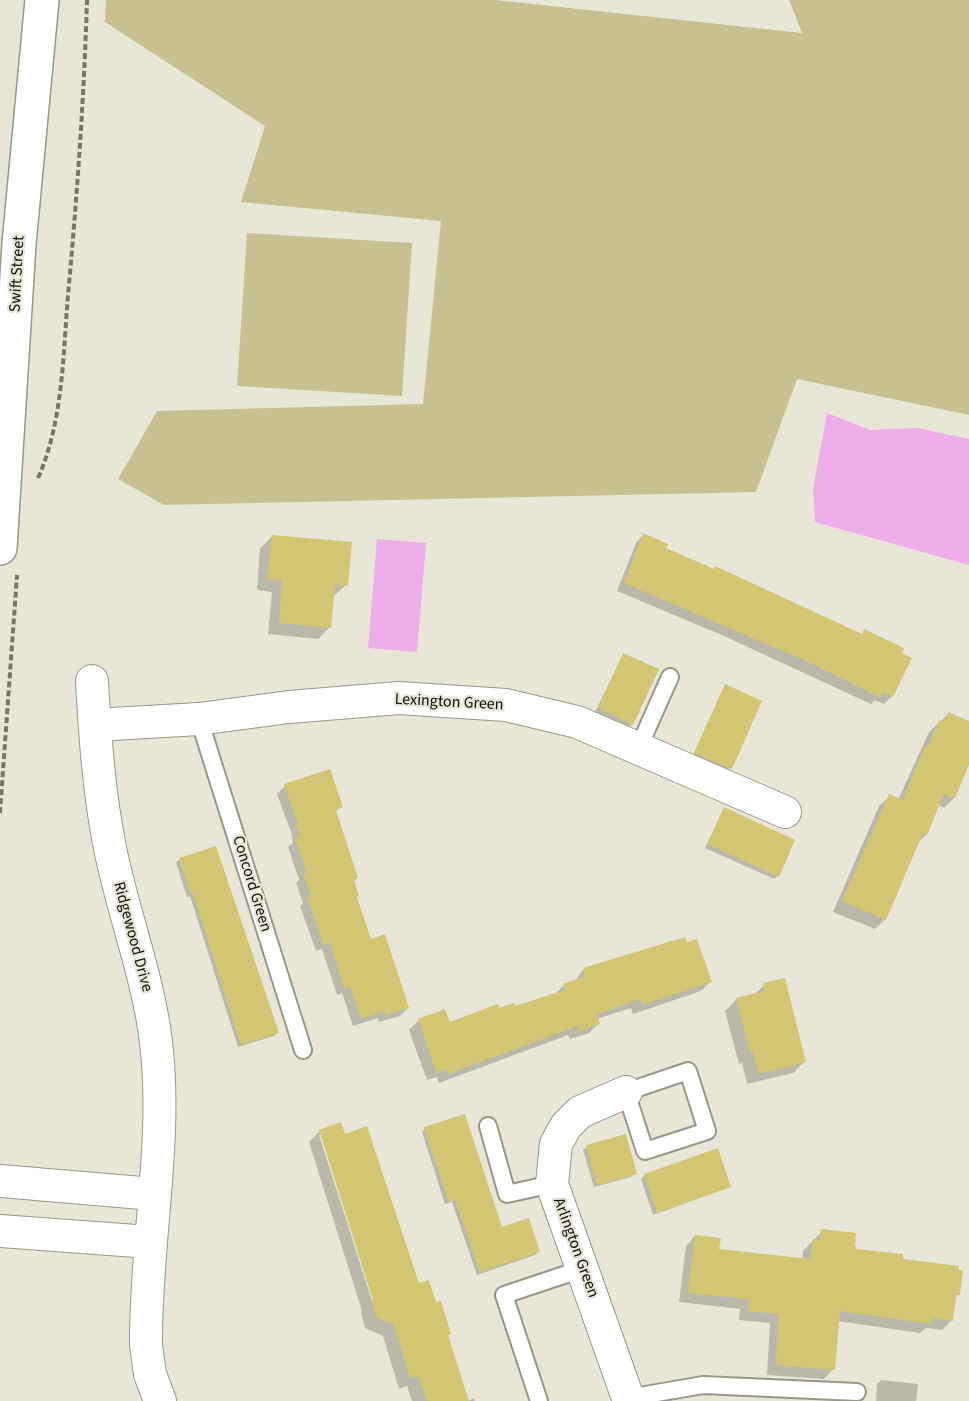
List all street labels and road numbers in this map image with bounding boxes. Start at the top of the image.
street label: Swift Street [6,235,30,313]
street label: Lexington Green [394,691,504,715]
street label: Concord Green [227,834,275,934]
street label: Ridgewood Drive [108,880,156,994]
street label: Arlington Green [548,1195,602,1301]

